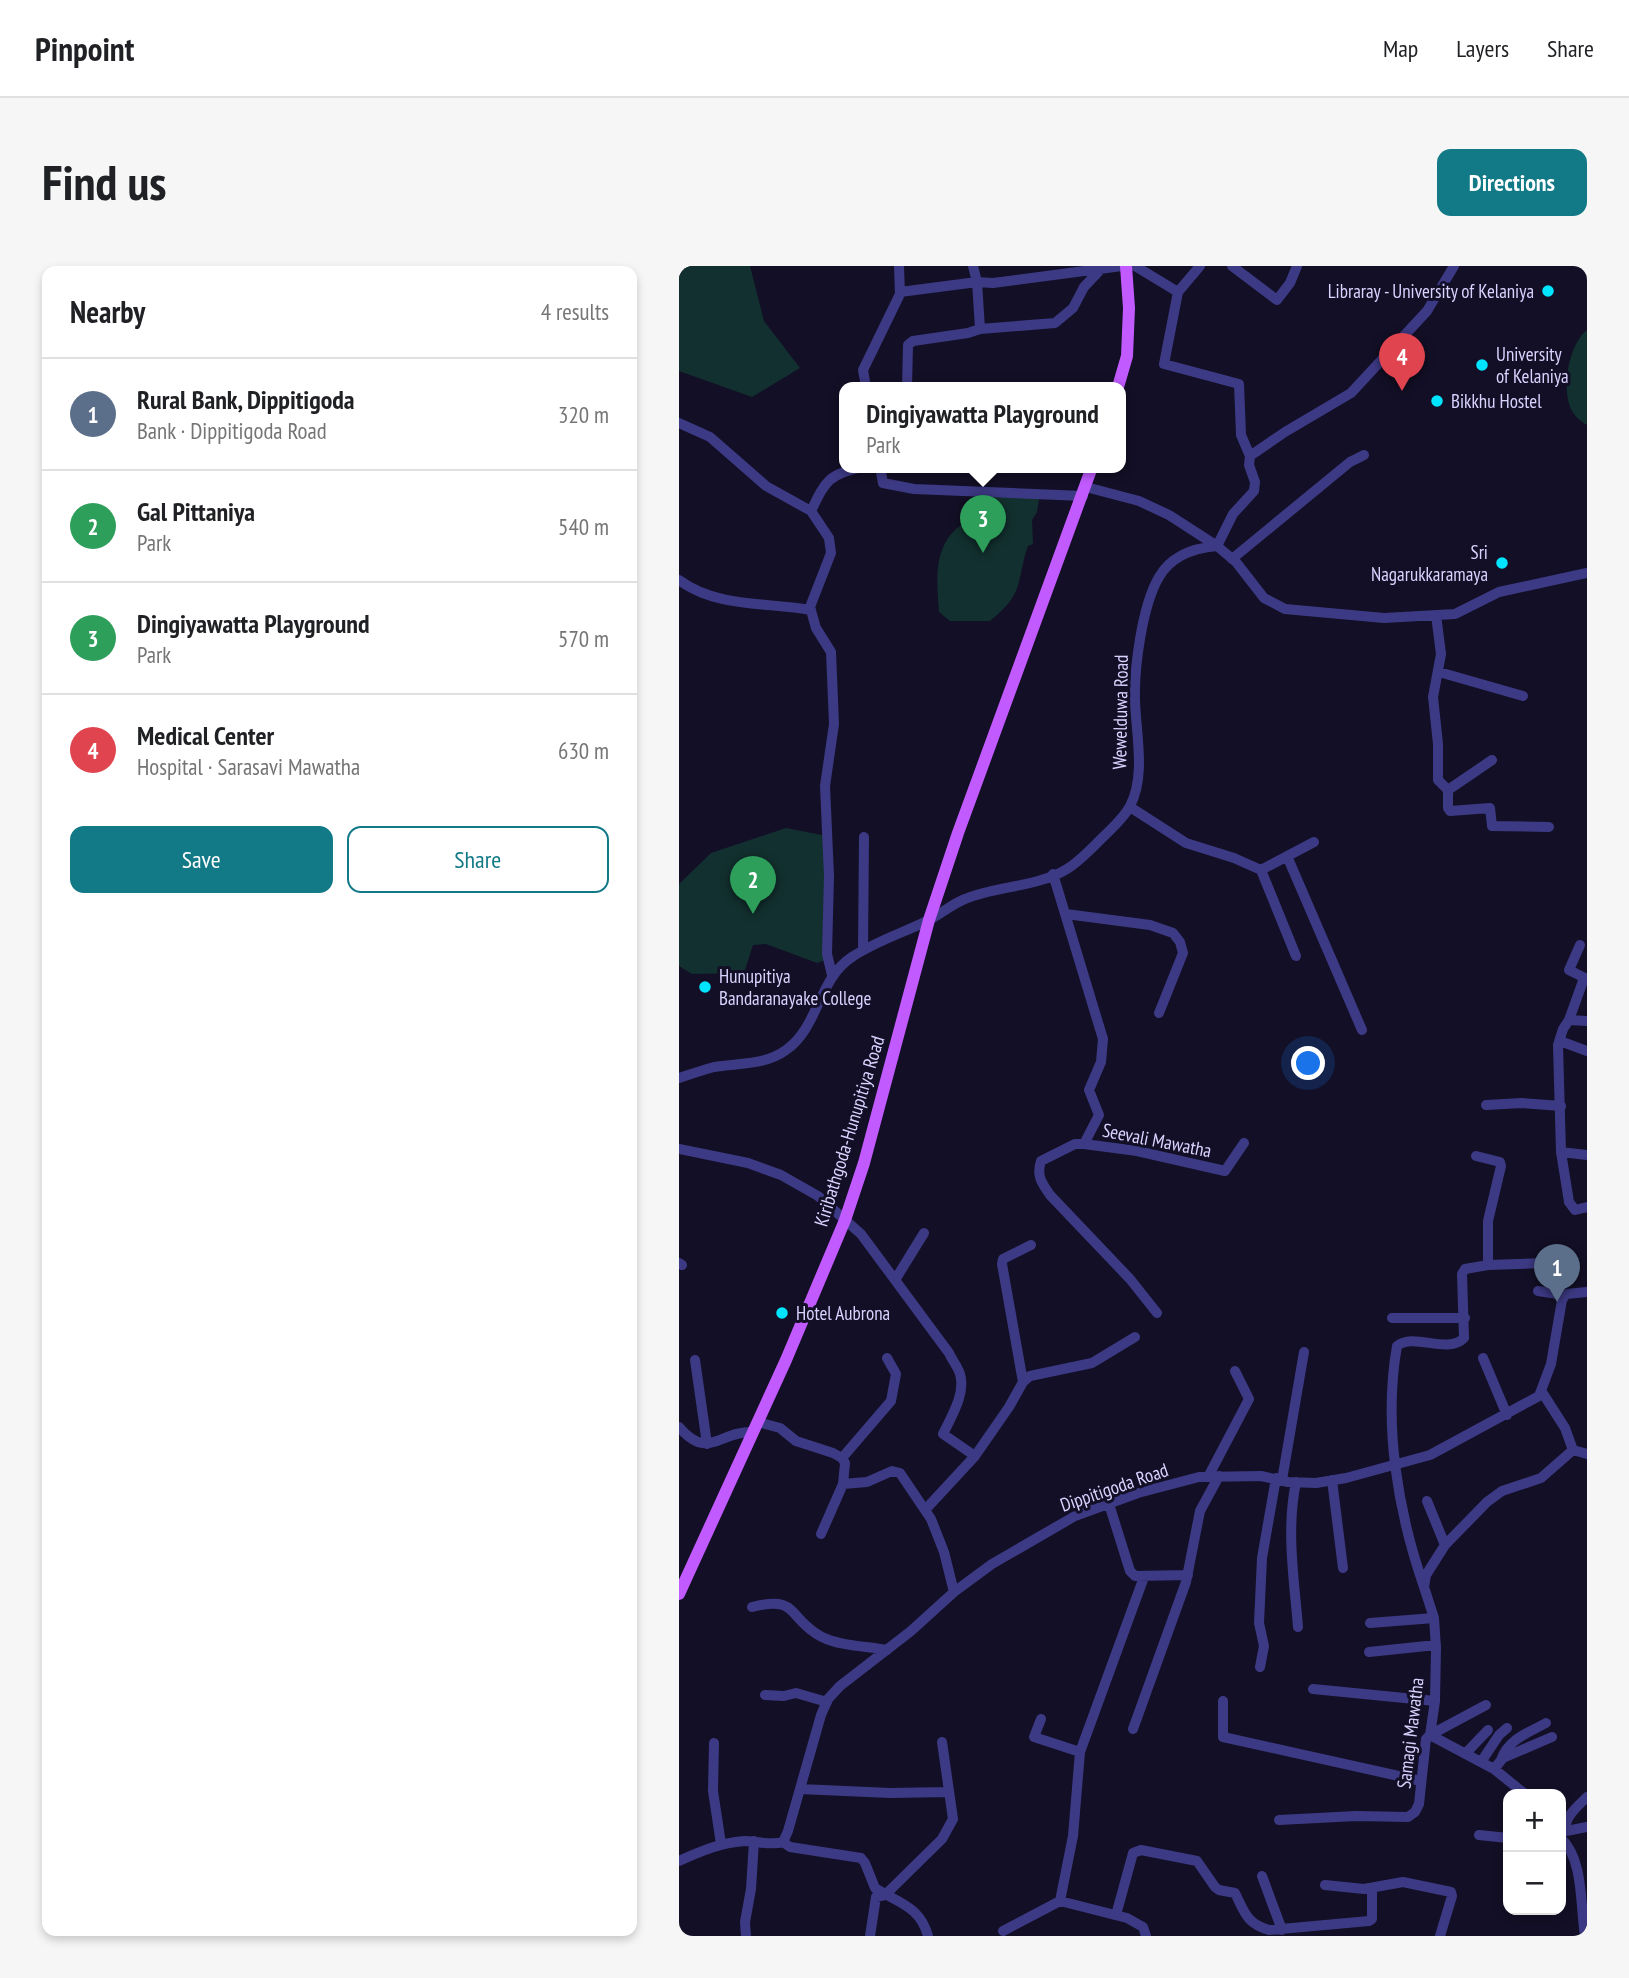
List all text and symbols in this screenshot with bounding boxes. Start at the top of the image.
text: Pinpoint [35,27,134,70]
text: Map [1383,33,1418,64]
text: Layers [1456,33,1509,64]
text: Share [1547,33,1594,64]
button: Directions [1437,149,1587,216]
text: Find us [42,150,166,214]
place label: Libraray - University of Kelaniya [1328,279,1534,303]
marker: Libraray - University of Kelaniya [1540,283,1556,299]
text: Nearby [70,292,145,331]
text: 4 results [541,297,609,326]
pin: 4 [1379,333,1425,391]
place label: University of Kelaniya [1496,342,1569,388]
marker: University of Kelaniya [1474,357,1490,373]
popup [839,382,1126,473]
text: Rural Bank, Dippitigoda [137,383,355,416]
place label: Bikkhu Hostel [1451,389,1542,413]
marker: Bikkhu Hostel [1429,393,1445,409]
text: Dingiyawatta Playground [866,397,1099,430]
text: 1 [88,400,99,429]
text: 320 m [558,400,609,429]
text: Bank · Dippitigoda Road [137,416,327,445]
text: Park [866,430,900,459]
text: Gal Pittaniya [137,495,255,528]
pin: 3 [960,495,1006,553]
text: 2 [88,512,99,541]
text: 540 m [558,512,609,541]
text: Park [137,528,171,557]
place label: Sri Nagarukkaramaya [1371,540,1488,586]
marker: Sri Nagarukkaramaya [1494,555,1510,571]
text: Dingiyawatta Playground [137,607,369,640]
text: 3 [88,624,99,653]
text: 570 m [558,624,609,653]
text: Park [137,640,171,669]
street label: Wewelduwa Road [1107,654,1133,770]
text: Medical Center [137,719,274,752]
text: 4 [88,736,99,765]
text: 630 m [558,736,609,765]
text: Hospital · Sarasavi Mawatha [137,752,360,781]
button: Save [70,826,333,893]
button: Share [347,826,609,893]
pin: 2 [730,856,776,914]
place label: Hunupitiya Bandaranayake College [719,964,871,1010]
marker: Hunupitiya Bandaranayake College [697,979,713,995]
street label: Kiribathgoda-Hunupitiya Road [809,1033,889,1229]
your location [1291,1046,1325,1080]
street label: Seevali Mawatha [1100,1118,1214,1162]
pin: 1 [1534,1244,1580,1302]
place label: Hotel Aubrona [796,1301,890,1325]
marker: Hotel Aubrona [774,1305,790,1321]
street label: Dippitigoda Road [1057,1457,1171,1517]
street label: Samagi Mawatha [1391,1676,1429,1790]
map controls [1503,1789,1566,1915]
button: + [1503,1789,1566,1852]
button: − [1503,1852,1566,1915]

